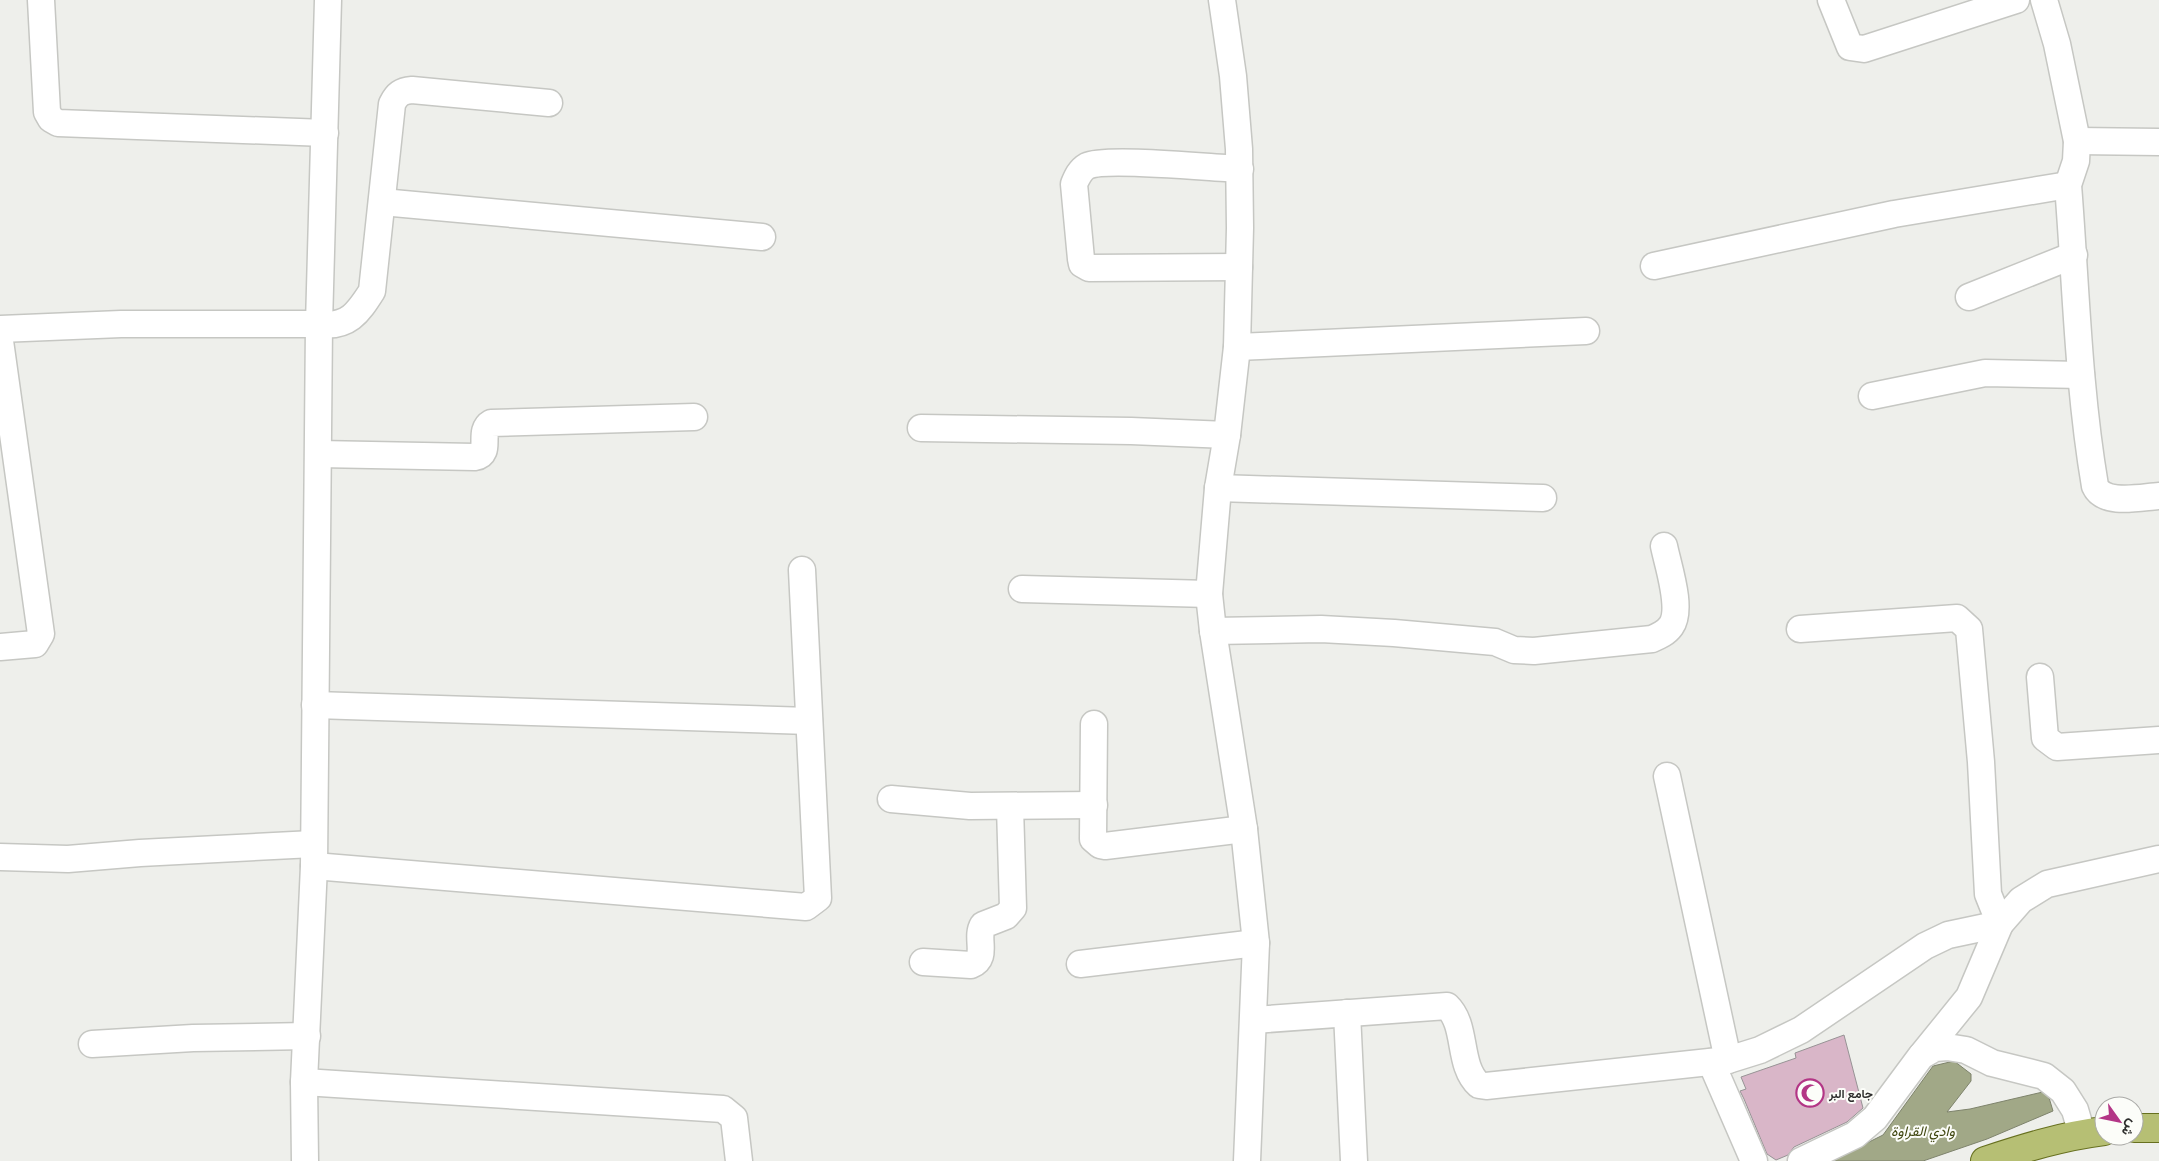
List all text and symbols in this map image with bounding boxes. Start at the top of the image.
mosque icon: جامع البر [1795,1078,1825,1108]
place label: جامع البر [1828,1086,1873,1102]
north arrow [2094,1096,2144,1146]
text: ش [2118,1116,2142,1140]
water label: وادي القراوة [1891,1122,1956,1143]

